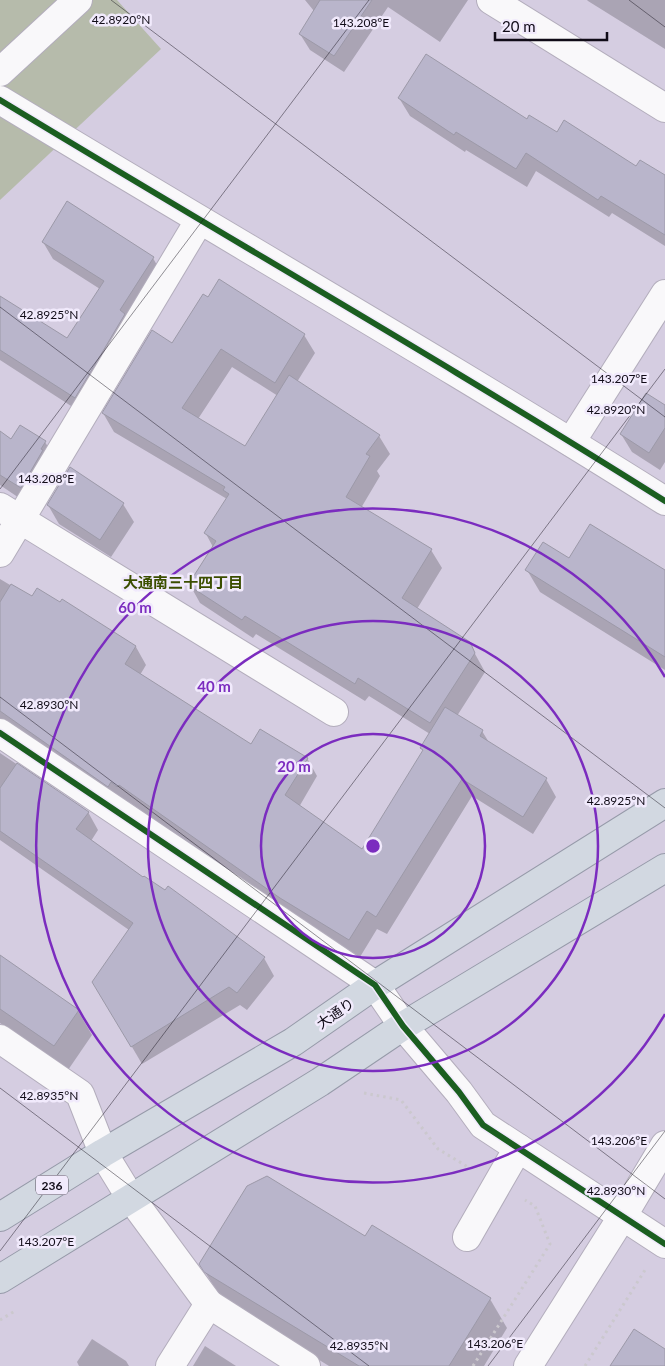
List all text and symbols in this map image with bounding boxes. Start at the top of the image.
scale bar [495,10,608,42]
text: 42.8920°N [92,12,150,27]
text: 143.208°E [333,15,389,30]
text: 20 m [502,17,536,35]
text: 42.8925°N [20,307,78,322]
text: 143.207°E [591,371,647,386]
text: 42.8920°N [587,402,645,417]
text: 143.208°E [18,471,74,486]
district label: 大通南三十四丁目 [123,573,243,591]
text: 60 m [118,598,152,616]
text: 40 m [197,677,231,695]
text: 42.8930°N [20,697,78,712]
text: 20 m [277,757,311,775]
text: 42.8925°N [587,793,645,808]
centre of rings [364,837,382,855]
street label: 大通り [313,994,357,1032]
text: 42.8935°N [20,1088,78,1103]
text: 143.206°E [591,1133,647,1148]
road number: 236 [36,1176,68,1194]
text: 42.8930°N [587,1183,645,1198]
text: 143.207°E [18,1234,74,1249]
text: 143.206°E [467,1336,523,1351]
text: 42.8935°N [330,1338,388,1353]

